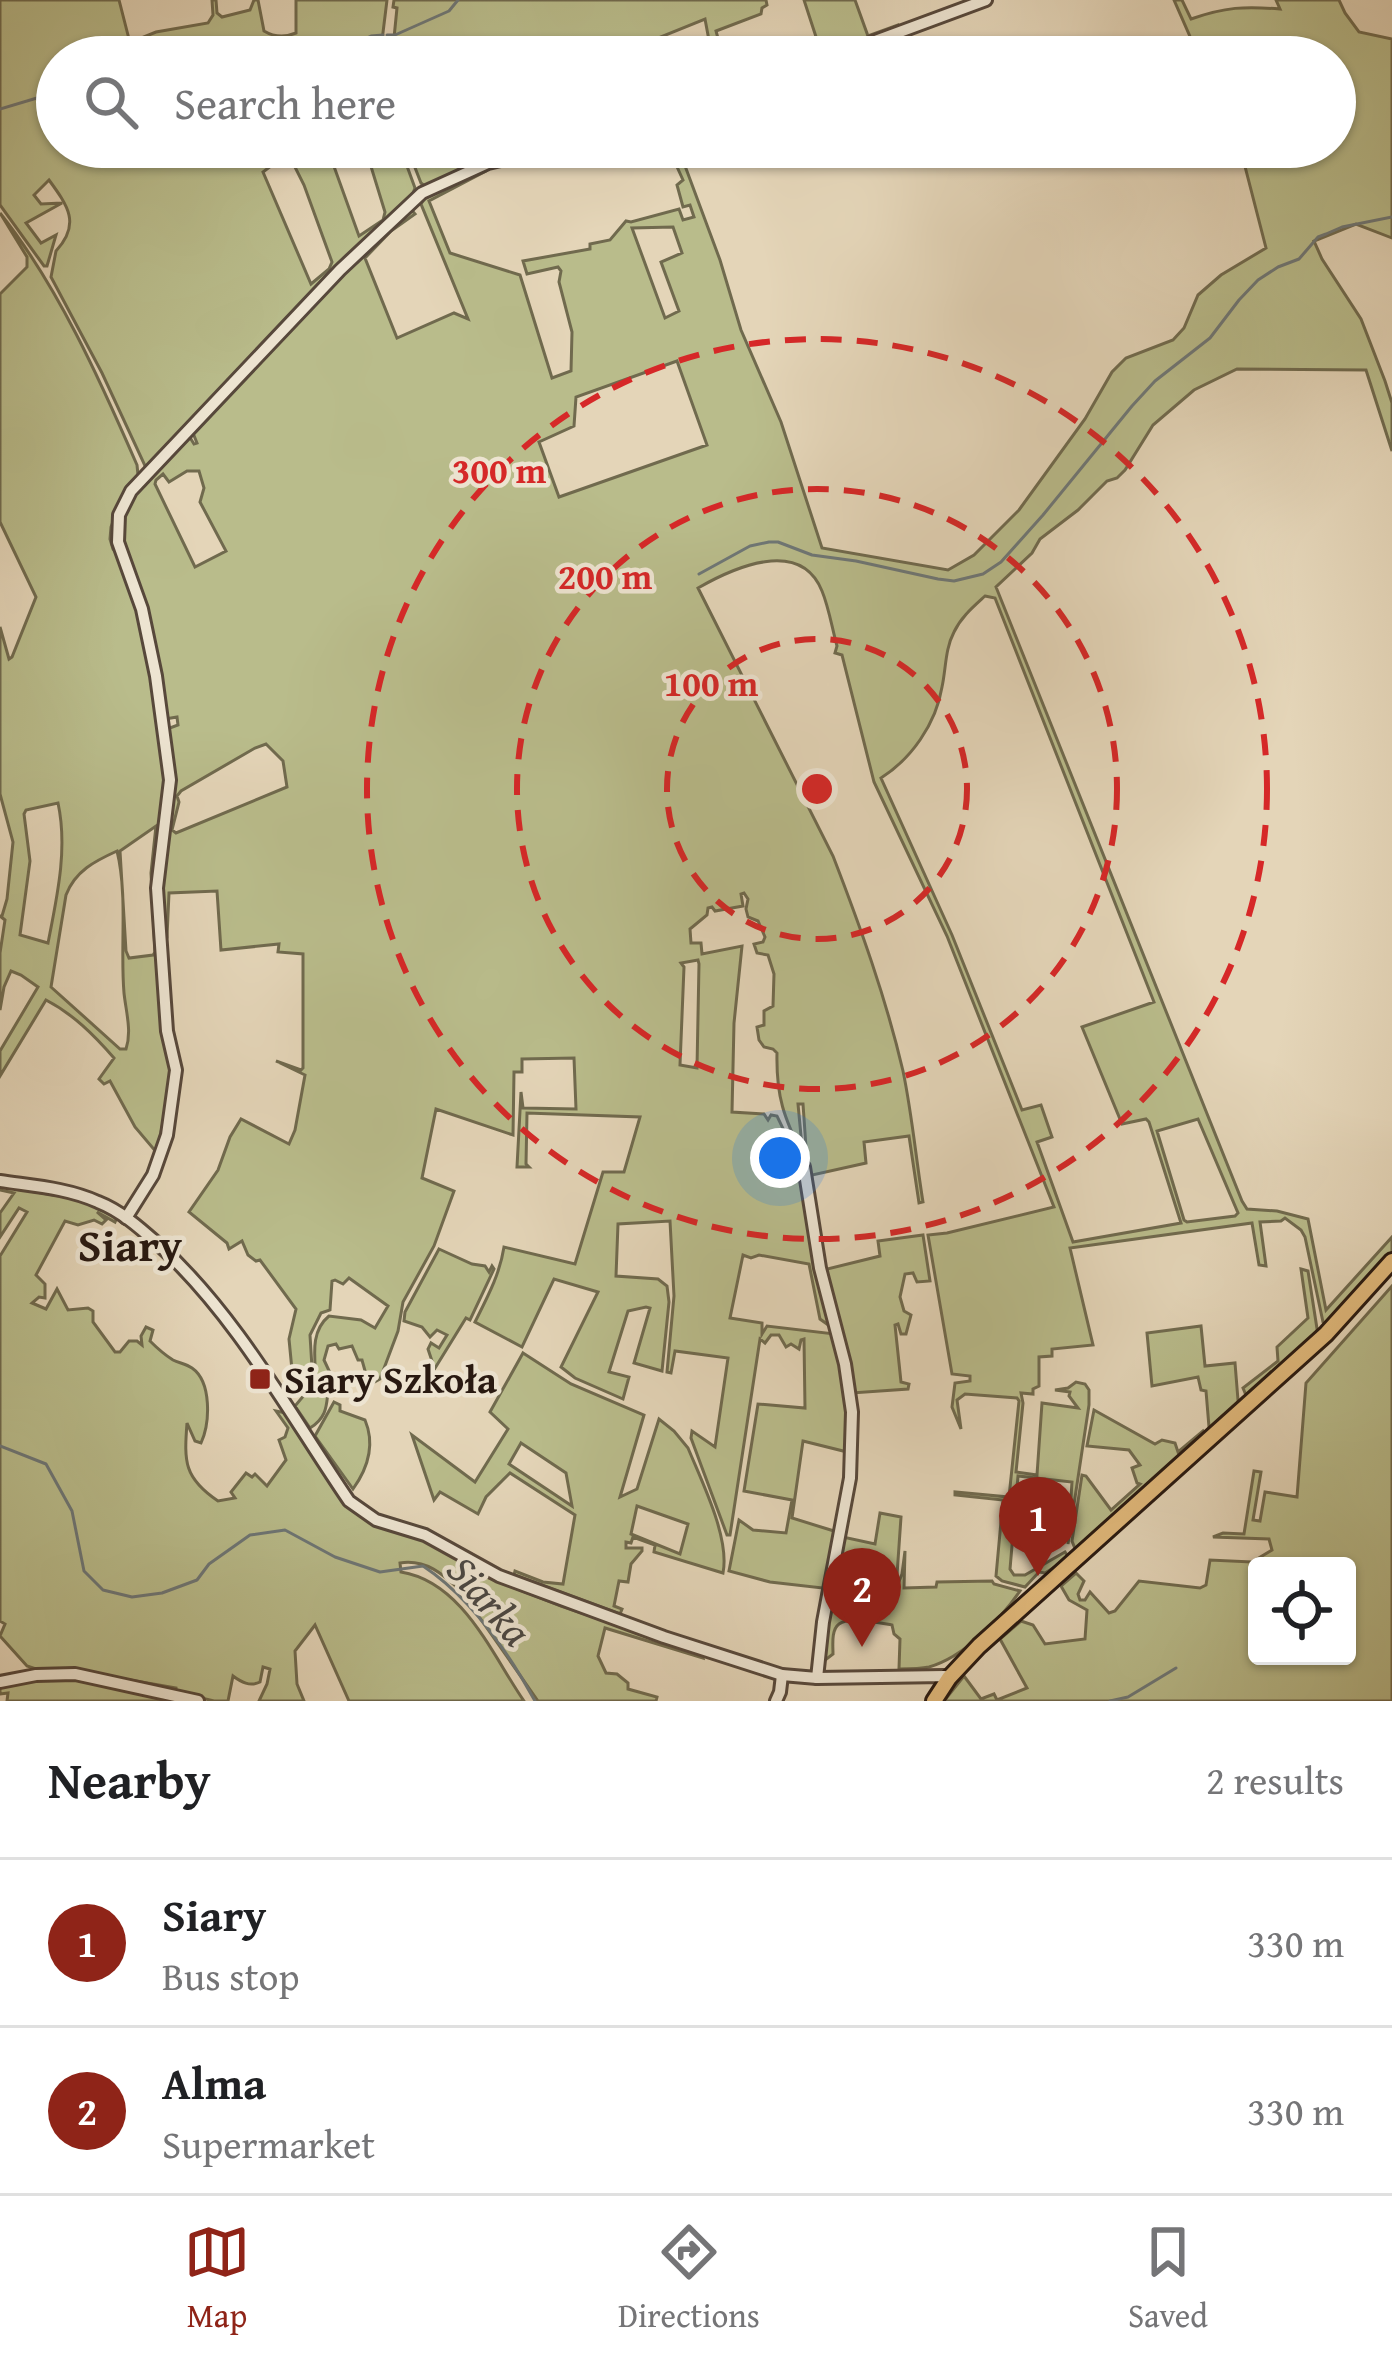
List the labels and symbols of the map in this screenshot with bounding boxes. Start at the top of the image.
text: 300 m [452,443,547,496]
text: 200 m [558,549,653,602]
text: 100 m [664,656,759,709]
centre of rings [796,768,838,810]
your location [750,1128,810,1188]
district label: Siary [78,1212,182,1277]
place label: Siary Szkoła [284,1350,497,1407]
marker: Siary Szkoła [247,1366,273,1392]
pin: 1 [999,1477,1077,1576]
water label: Siarka [434,1541,548,1659]
pin: 2 [823,1548,901,1647]

